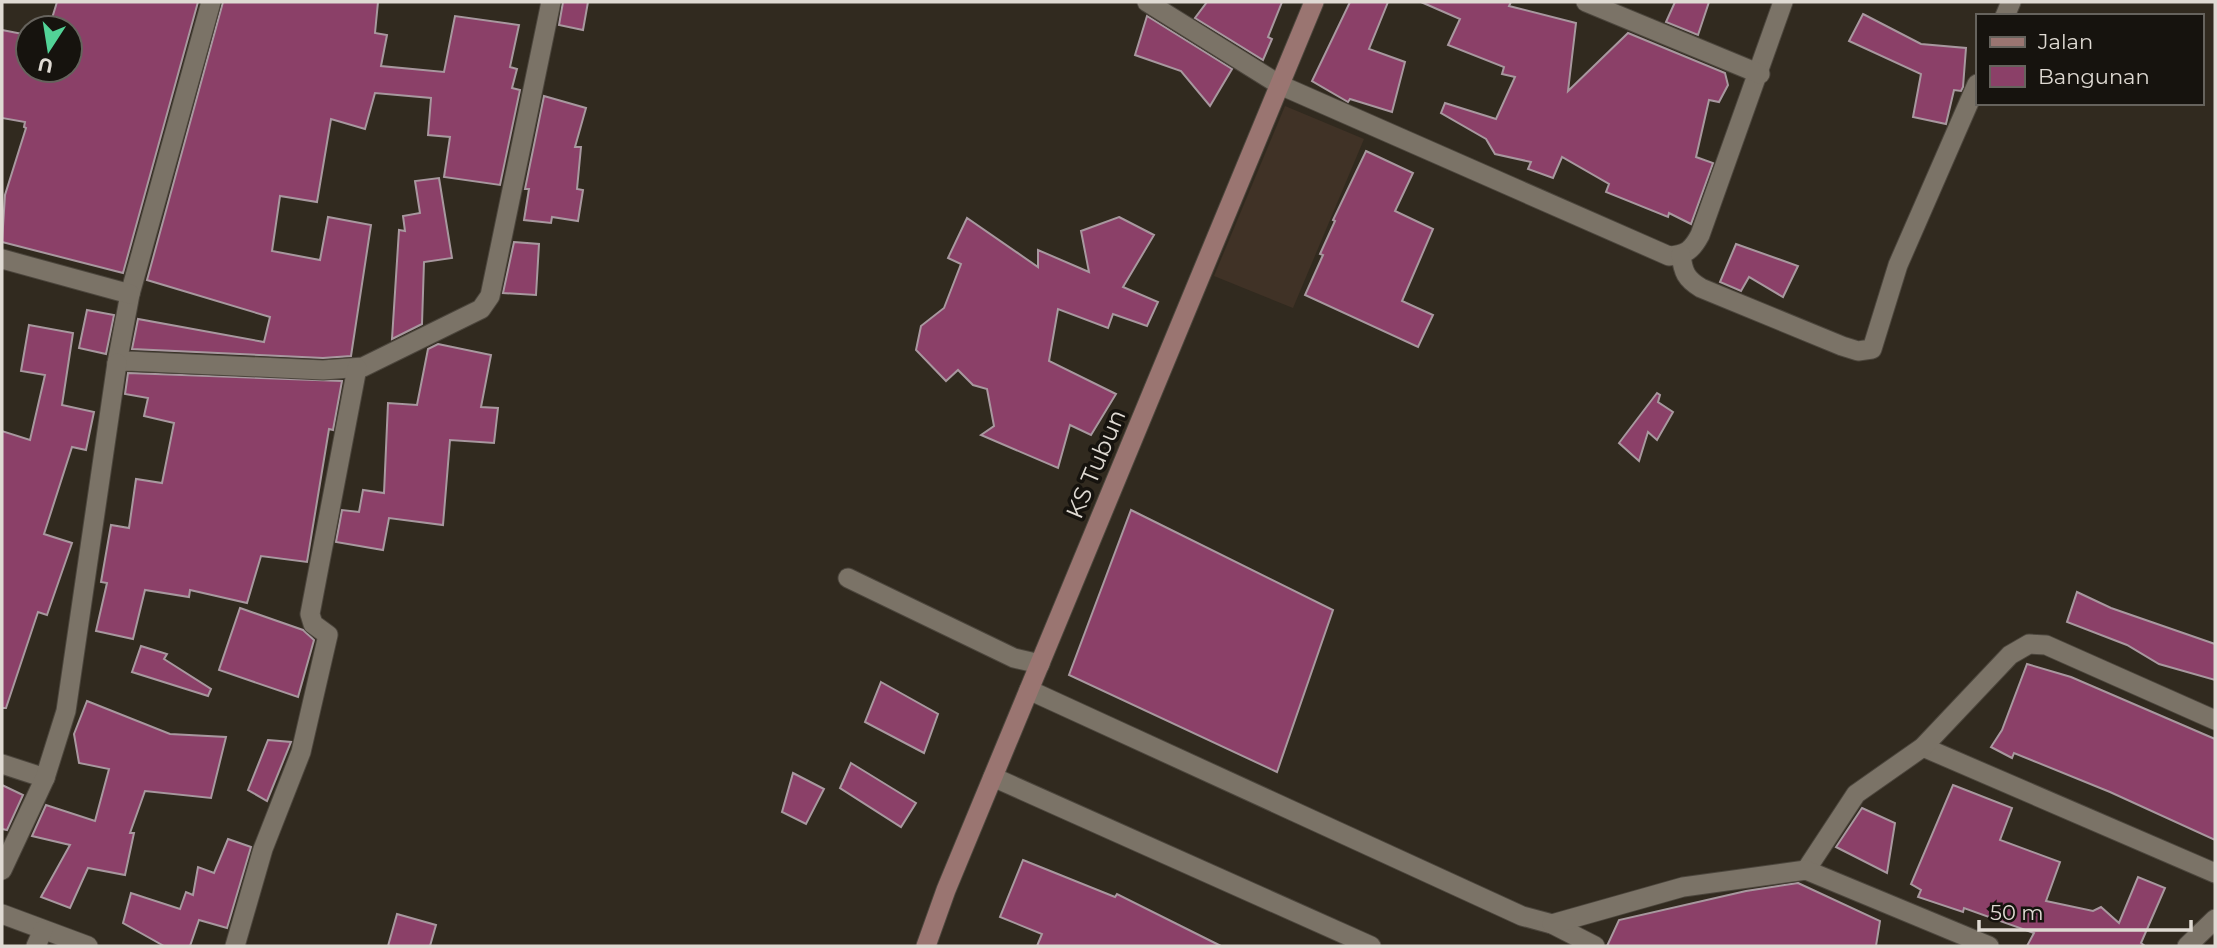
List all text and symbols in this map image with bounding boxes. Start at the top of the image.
north arrow [14,14,84,84]
legend [1976,14,2203,105]
text: Jalan [2037,29,2093,54]
text: U [36,52,55,78]
text: Bangunan [2038,64,2150,89]
street label: KS Tubun [1060,405,1132,523]
scale bar [1979,888,2191,932]
text: 50 m [1990,900,2044,925]

